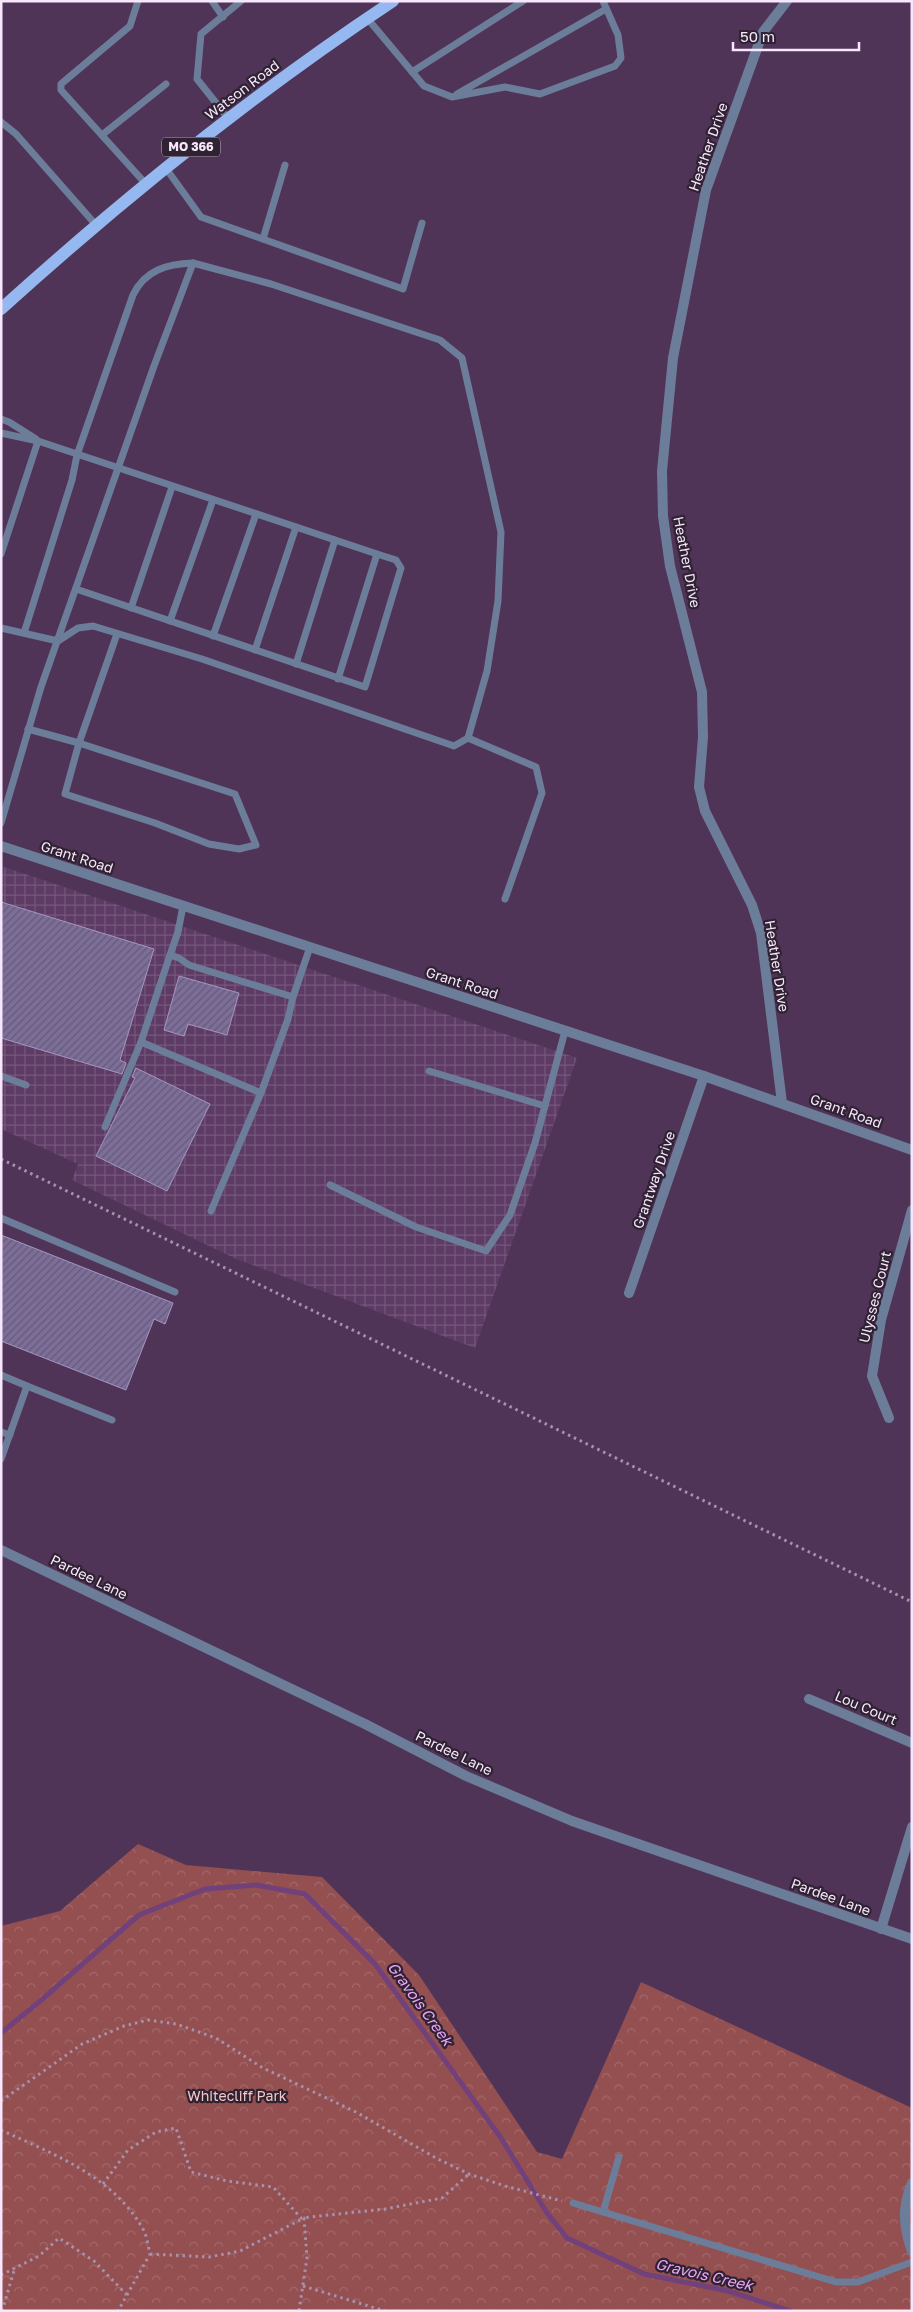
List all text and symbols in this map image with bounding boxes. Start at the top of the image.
scale bar [733,20,859,52]
text: 50 m [740,27,775,45]
street label: Watson Road [201,56,282,123]
street label: Heather Drive [684,100,731,193]
road number: MO 366 [162,138,220,156]
street label: Heather Drive [670,515,705,609]
street label: Grant Road [39,837,115,876]
street label: Heather Drive [762,919,793,1013]
street label: Grant Road [424,963,500,1002]
street label: Grant Road [808,1090,884,1131]
street label: Grantway Drive [629,1129,678,1231]
street label: Ulysses Court [855,1249,894,1344]
street label: Pardee Lane [48,1551,130,1602]
street label: Lou Court [833,1687,900,1728]
street label: Pardee Lane [413,1727,495,1778]
street label: Pardee Lane [789,1874,873,1919]
water label: Gravois Creek [384,1958,458,2050]
park label: Whitecliff Park [187,2087,287,2104]
water label: Gravois Creek [654,2254,756,2294]

